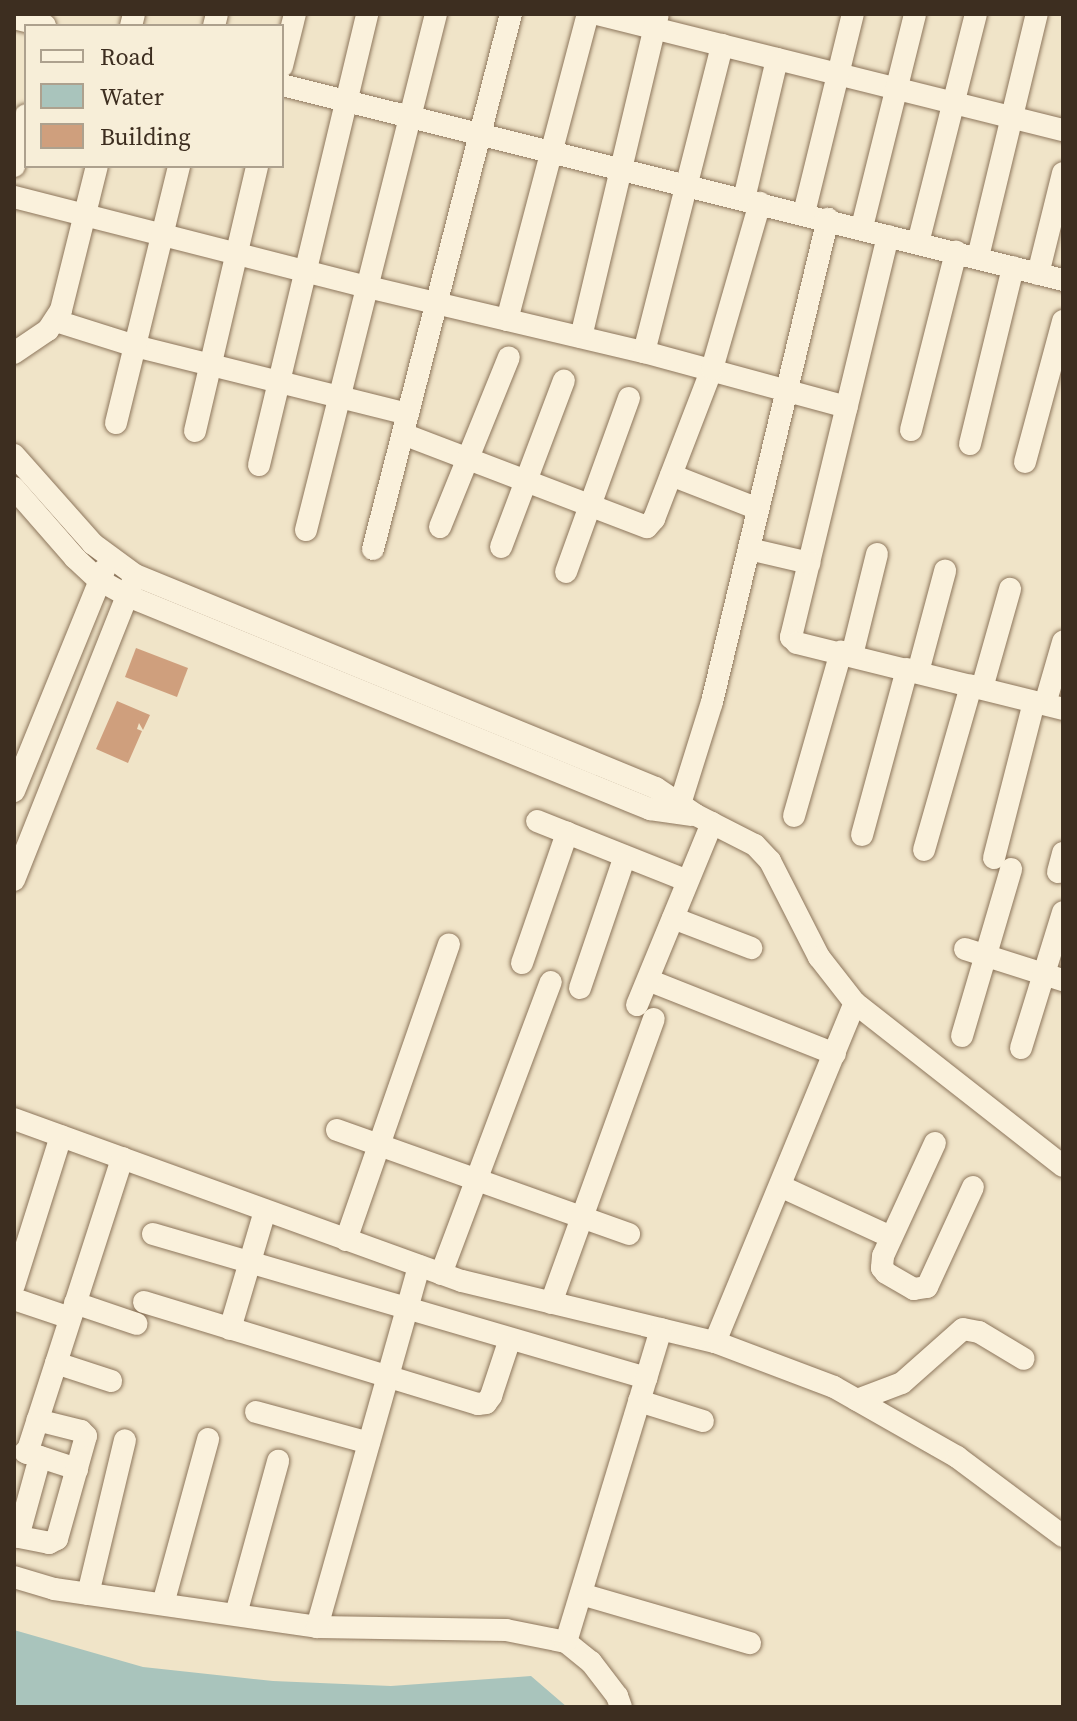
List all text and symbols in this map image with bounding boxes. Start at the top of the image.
legend [24,24,284,168]
text: Road [100,40,154,73]
text: Water [100,80,164,113]
text: Building [100,120,191,153]

